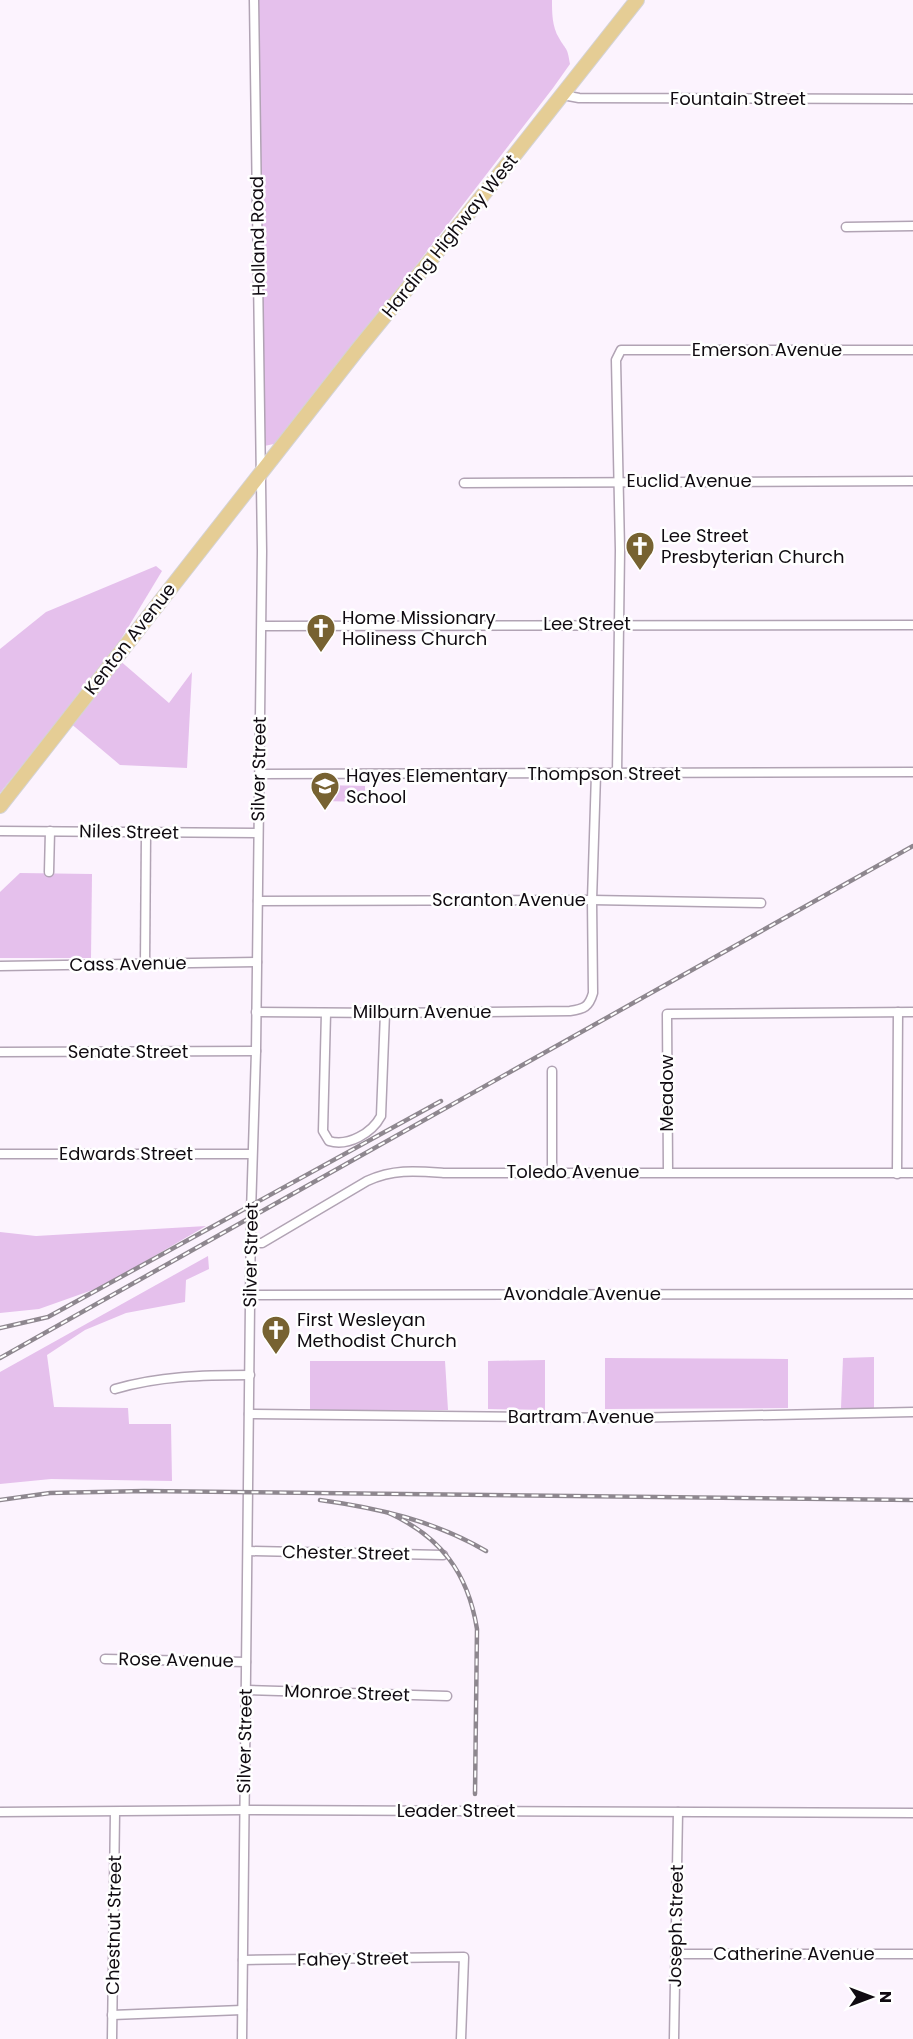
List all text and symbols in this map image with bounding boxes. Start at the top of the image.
street label: Fountain Street [670,86,806,111]
street label: Harding Highway West [376,149,523,323]
street label: Holland Road [244,176,271,296]
street label: Emerson Avenue [692,337,842,362]
street label: Euclid Avenue [626,468,752,493]
place label: Lee Street Presbyterian Church [661,523,844,569]
church icon: Lee Street Presbyterian Church [624,530,656,572]
street label: Kenton Avenue [78,578,181,700]
place label: Home Missionary Holiness Church [342,605,496,651]
street label: Lee Street [543,611,631,636]
church icon: Home Missionary Holiness Church [305,612,337,654]
street label: Silver Street [245,716,272,822]
street label: Thompson Street [527,761,681,786]
place label: Hayes Elementary School [346,763,508,809]
school or university icon: Hayes Elementary School [309,770,341,812]
street label: Niles Street [79,818,179,845]
street label: Scranton Avenue [432,887,586,912]
street label: Cass Avenue [69,950,187,977]
street label: Milburn Avenue [353,999,491,1024]
street label: Senate Street [68,1039,188,1064]
street label: Meadow [654,1054,679,1132]
street label: Edwards Street [59,1141,193,1166]
street label: Toledo Avenue [507,1159,639,1184]
street label: Silver Street [237,1202,264,1308]
street label: Avondale Avenue [503,1281,661,1306]
place label: First Wesleyan Methodist Church [297,1307,457,1353]
church icon: First Wesleyan Methodist Church [260,1314,292,1356]
street label: Bartram Avenue [508,1404,654,1429]
street label: Chester Street [282,1539,410,1566]
street label: Rose Avenue [118,1646,234,1673]
street label: Monroe Street [284,1678,410,1707]
street label: Silver Street [231,1688,258,1794]
street label: Leader Street [397,1798,515,1823]
street label: Chestnut Street [100,1855,127,1995]
street label: Joseph Street [662,1864,689,1988]
street label: Catherine Avenue [713,1941,875,1966]
street label: Fahey Street [297,1945,409,1972]
north arrow [841,1967,901,2027]
text: N [874,1991,897,2003]

